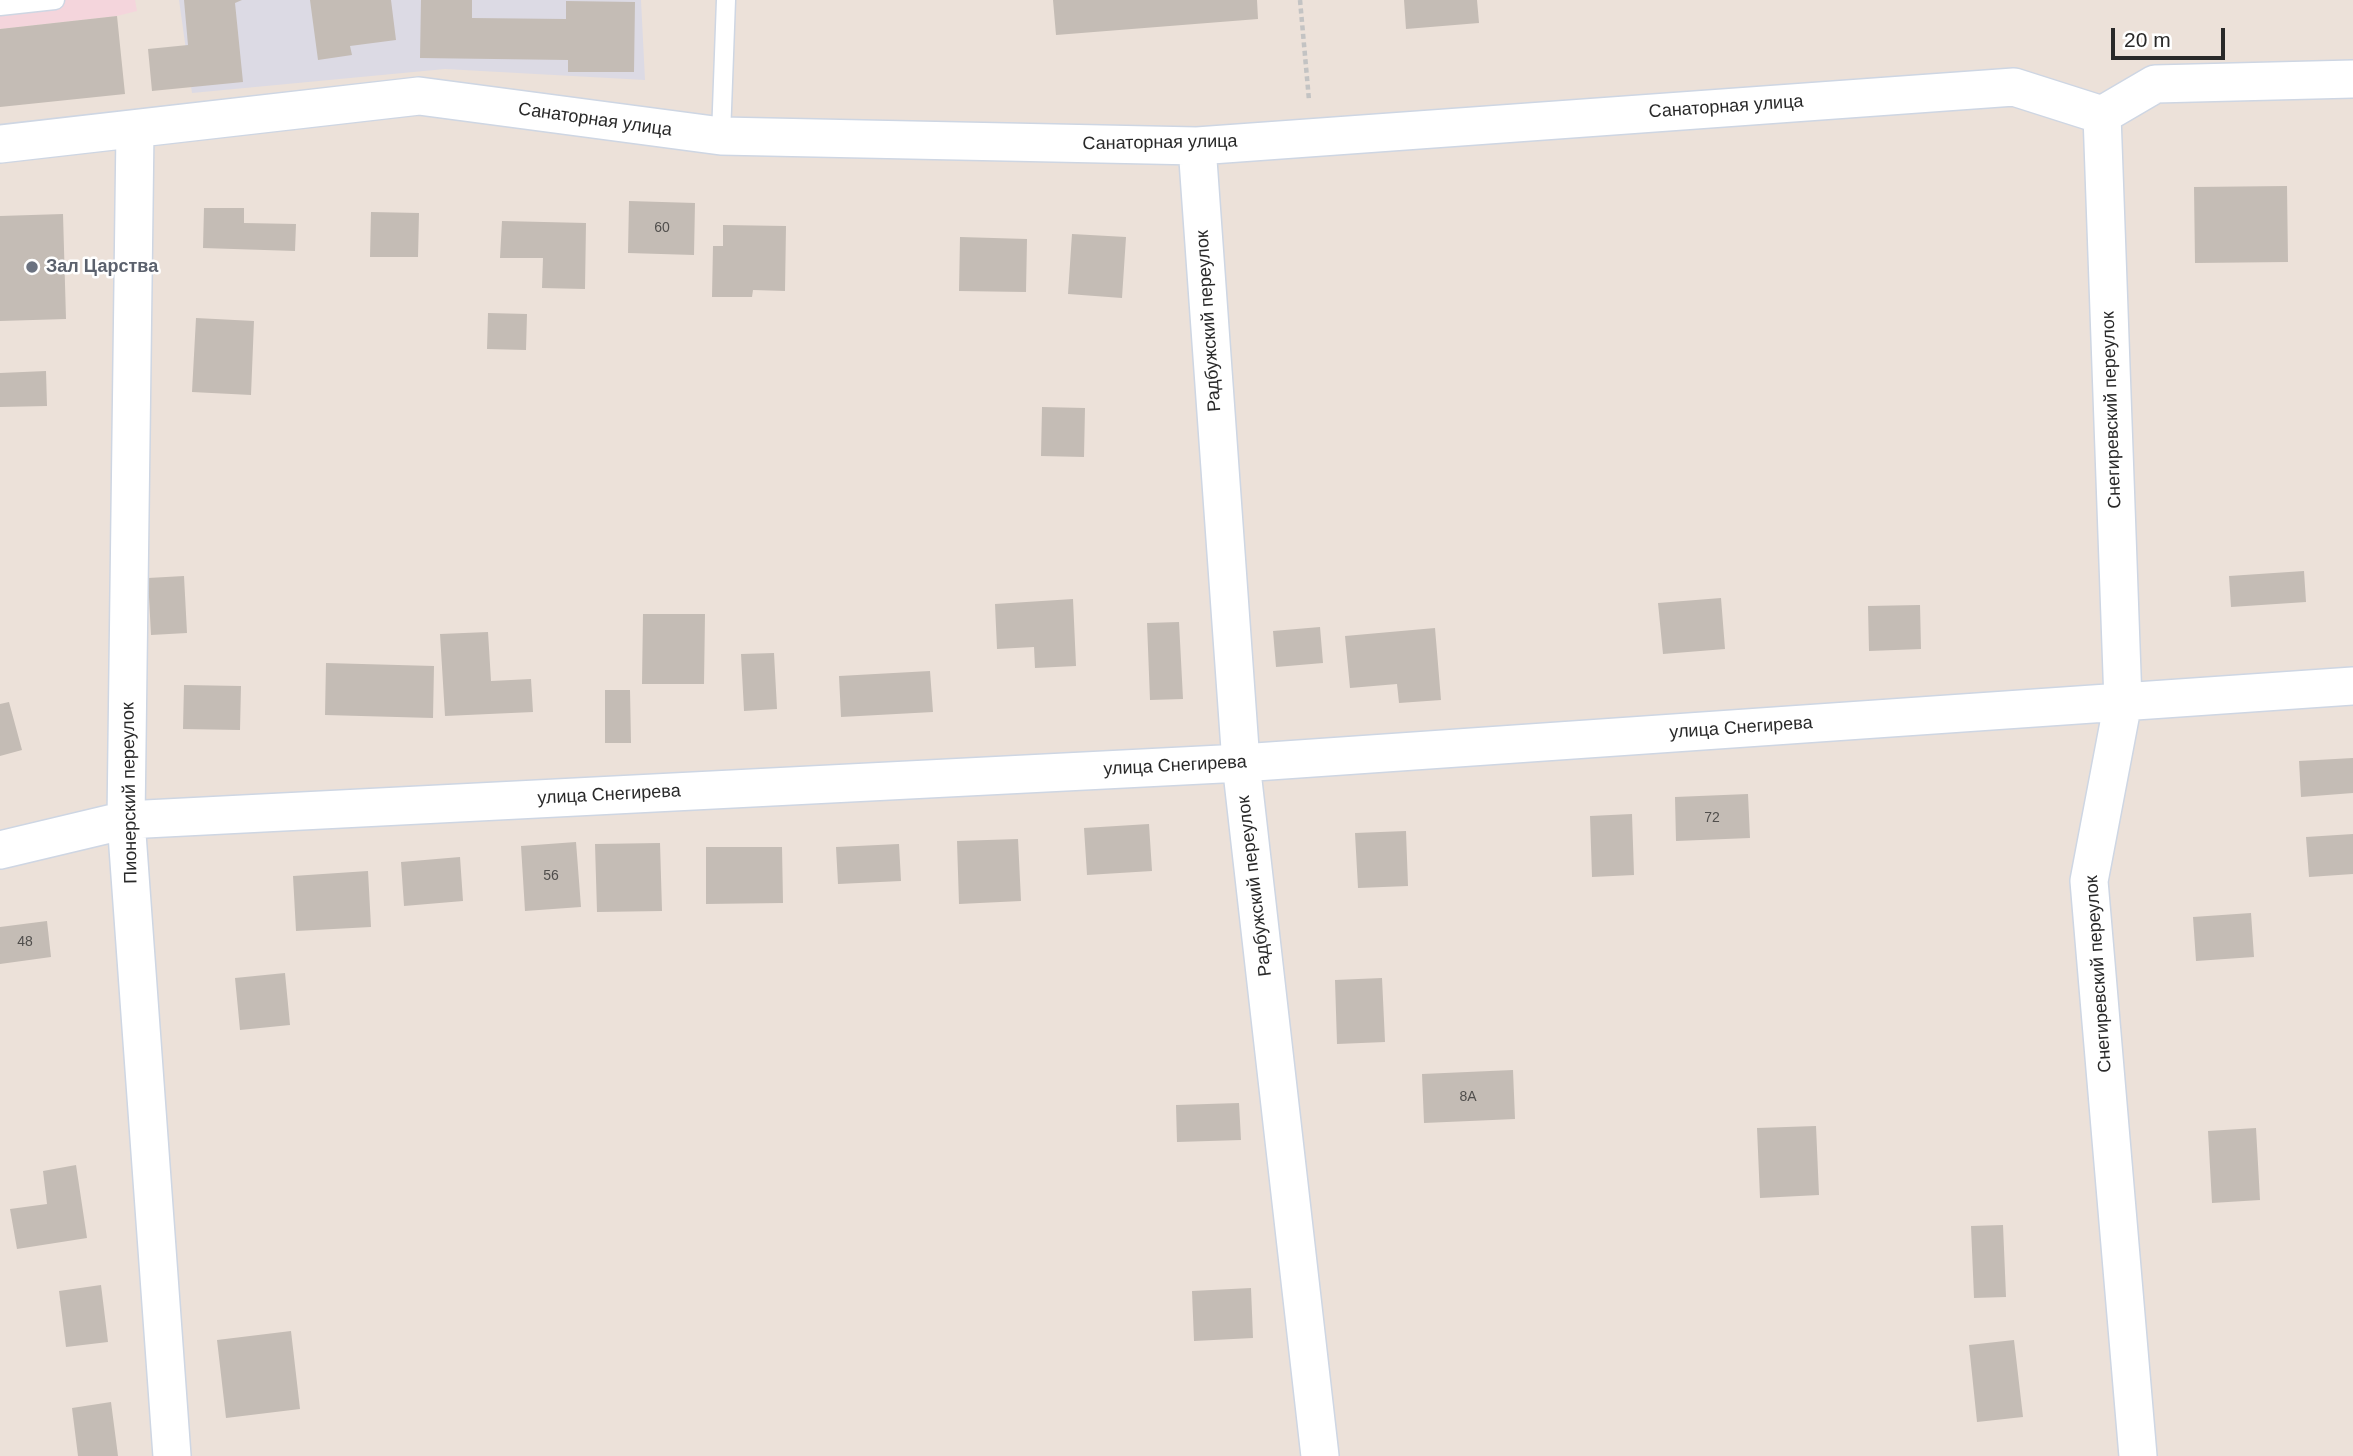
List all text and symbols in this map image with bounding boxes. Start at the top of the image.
scale bar [2115,14,2229,58]
text: 20 m [2124,28,2171,51]
street label: Санаторная улица [1648,91,1804,123]
street label: Санаторная улица [517,99,673,141]
street label: Санаторная улица [1082,131,1238,155]
house number: 60 [654,220,670,236]
street label: Радбужский переулок [1192,230,1226,412]
place label: Зал Царства [46,256,158,278]
marker: Зал Царства [24,259,40,275]
street label: Снегиревский переулок [2098,311,2126,509]
street label: Пионерский переулок [118,702,142,884]
street label: улица Снегирева [1669,712,1813,744]
street label: улица Снегирева [1103,751,1247,781]
street label: улица Снегирева [537,780,681,810]
street label: Радбужский переулок [1233,794,1277,978]
house number: 72 [1704,810,1720,826]
house number: 56 [543,868,559,884]
street label: Снегиревский переулок [2081,875,2117,1073]
house number: 48 [17,934,33,950]
house number: 8А [1459,1089,1477,1105]

